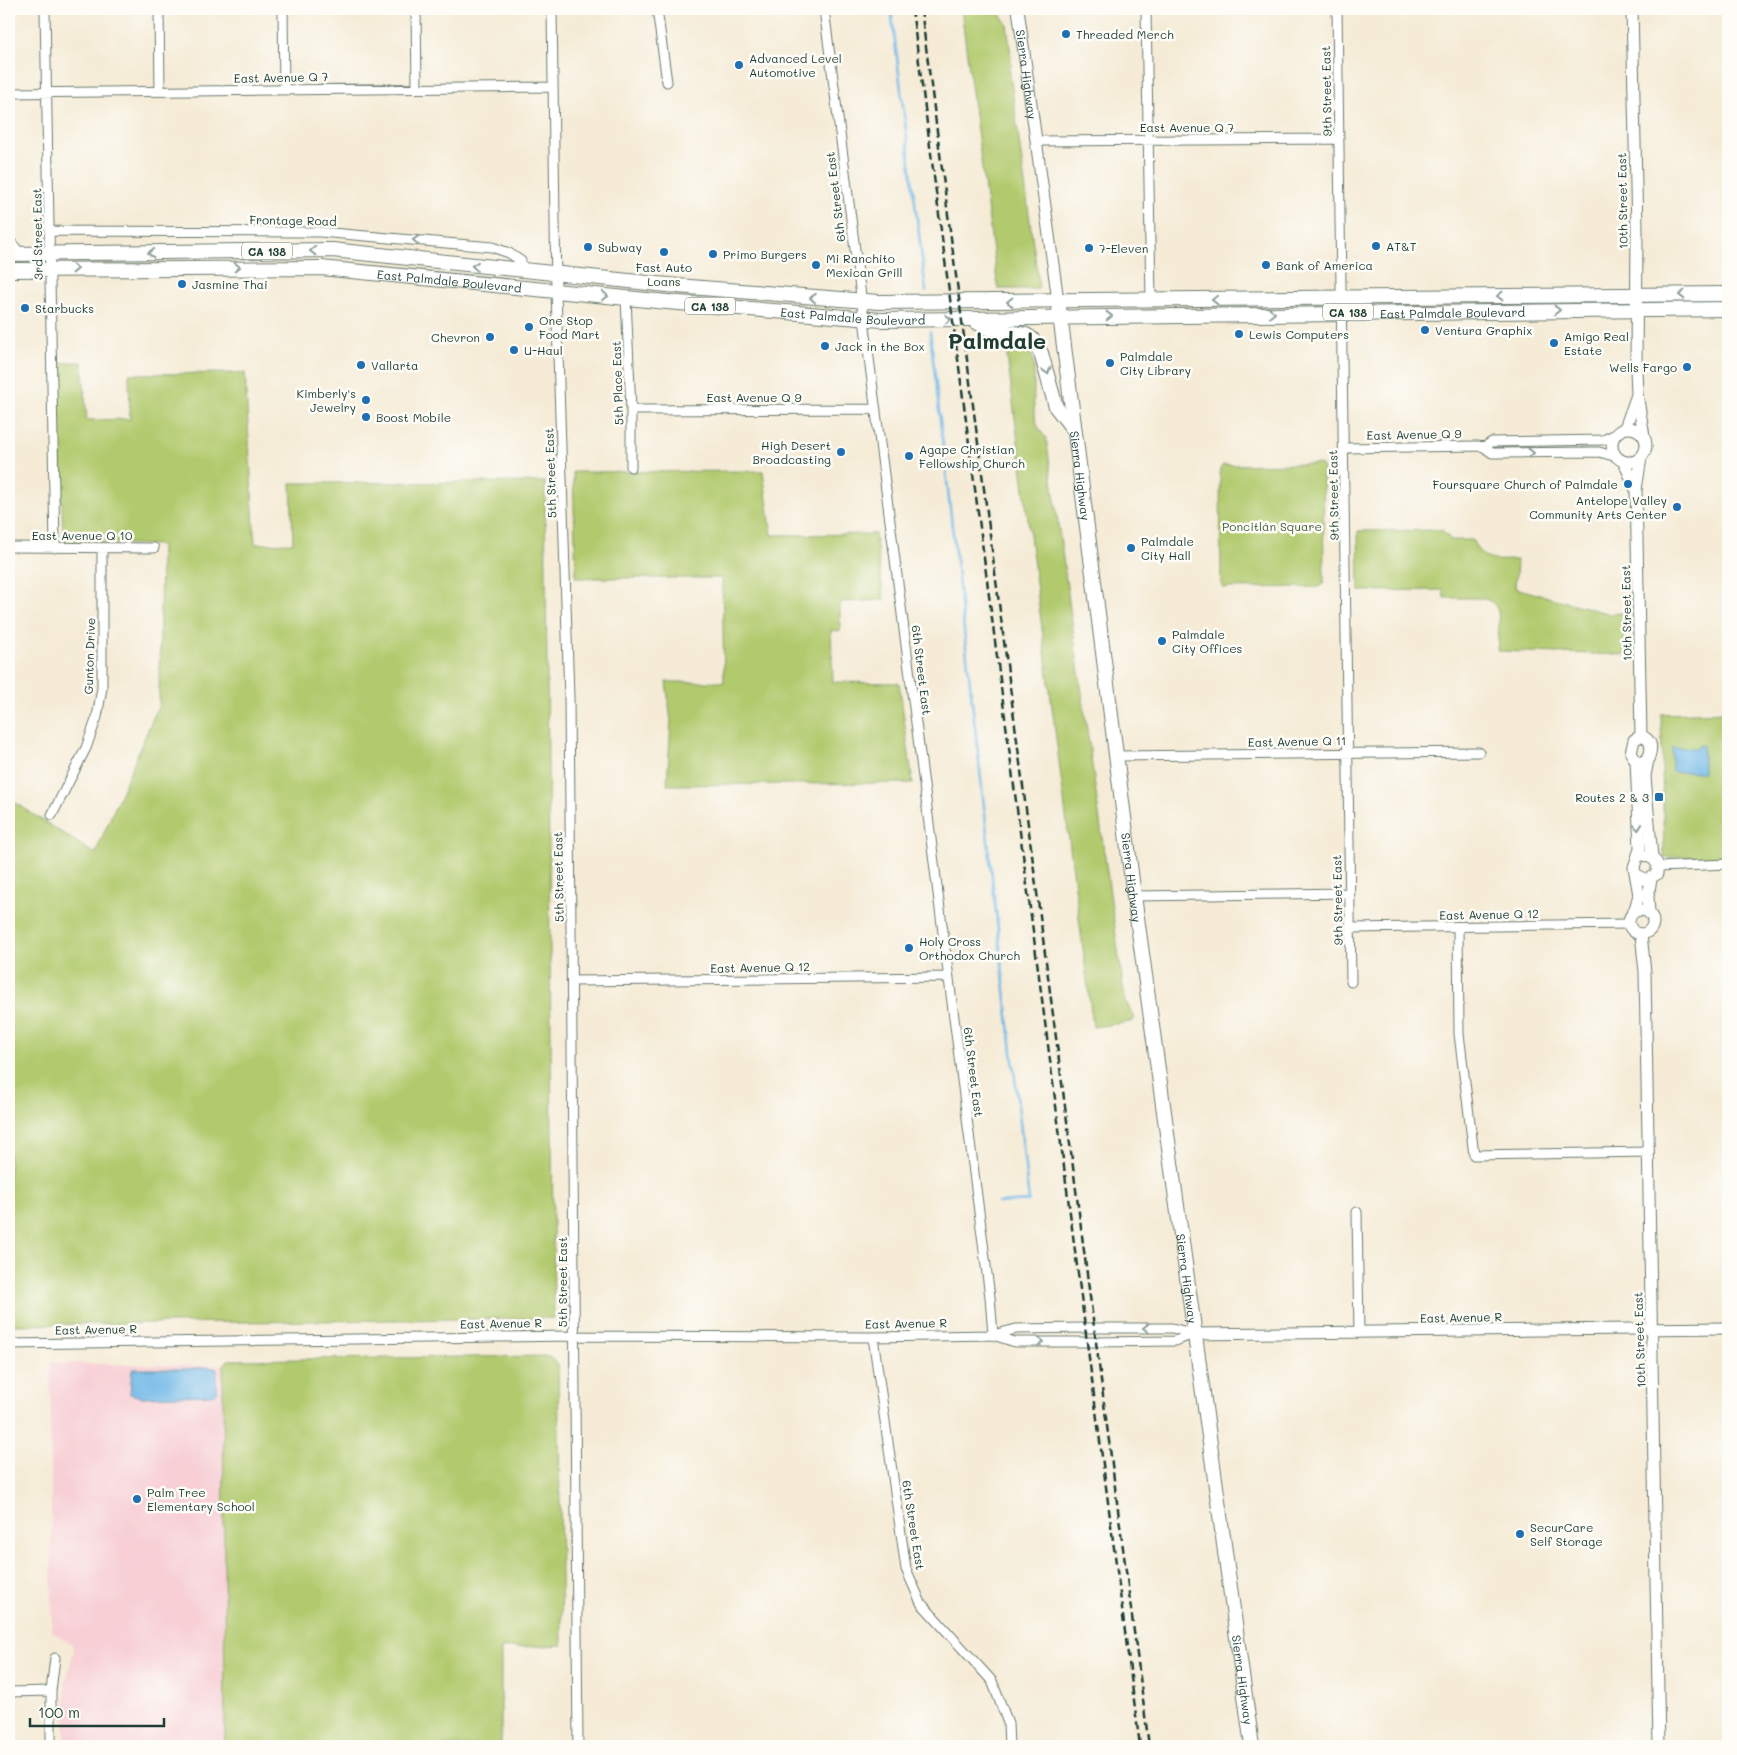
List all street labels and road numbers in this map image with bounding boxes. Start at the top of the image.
street label: Sierra Highway [1013,29,1041,120]
street label: 9th Street East [1317,46,1335,136]
street label: East Avenue Q 7 [234,68,329,86]
street label: East Avenue Q 7 [1140,119,1235,135]
street label: 6th Street East [822,151,848,243]
street label: 10th Street East [1613,153,1631,249]
street label: 3rd Street East [28,188,46,280]
street label: Frontage Road [249,211,337,229]
road number: CA 138 [242,242,292,260]
street label: East Palmdale Boulevard [376,266,523,296]
road number: CA 138 [685,298,735,314]
street label: East Palmdale Boulevard [780,304,926,328]
road number: CA 138 [1323,304,1373,320]
street label: East Palmdale Boulevard [1380,304,1526,322]
street label: 5th Place East [608,340,626,426]
street label: East Avenue Q 9 [707,389,801,405]
street label: East Avenue Q 9 [1366,425,1462,443]
street label: 5th Street East [540,428,560,518]
street label: Sierra Highway [1067,430,1094,521]
street label: 9th Street East [1324,450,1342,540]
street label: East Avenue Q 10 [32,527,133,543]
street label: 10th Street East [1617,565,1635,661]
street label: Gunton Drive [80,617,98,695]
street label: 6th Street East [909,624,935,716]
street label: East Avenue Q 11 [1248,732,1346,750]
street label: 5th Street East [549,832,567,922]
street label: Sierra Highway [1118,832,1146,923]
street label: 9th Street East [1328,855,1346,945]
street label: East Avenue Q 12 [1439,905,1539,923]
street label: East Avenue Q 12 [710,958,810,976]
street label: 6th Street East [961,1026,987,1118]
street label: Sierra Highway [1173,1233,1201,1324]
street label: 5th Street East [554,1237,570,1327]
street label: 10th Street East [1629,1292,1649,1388]
street label: East Avenue R [1420,1308,1502,1326]
street label: East Avenue R [460,1314,542,1332]
street label: East Avenue R [865,1314,947,1332]
street label: East Avenue R [55,1320,137,1338]
street label: 6th Street East [899,1479,929,1571]
street label: Sierra Highway [1229,1634,1257,1726]

